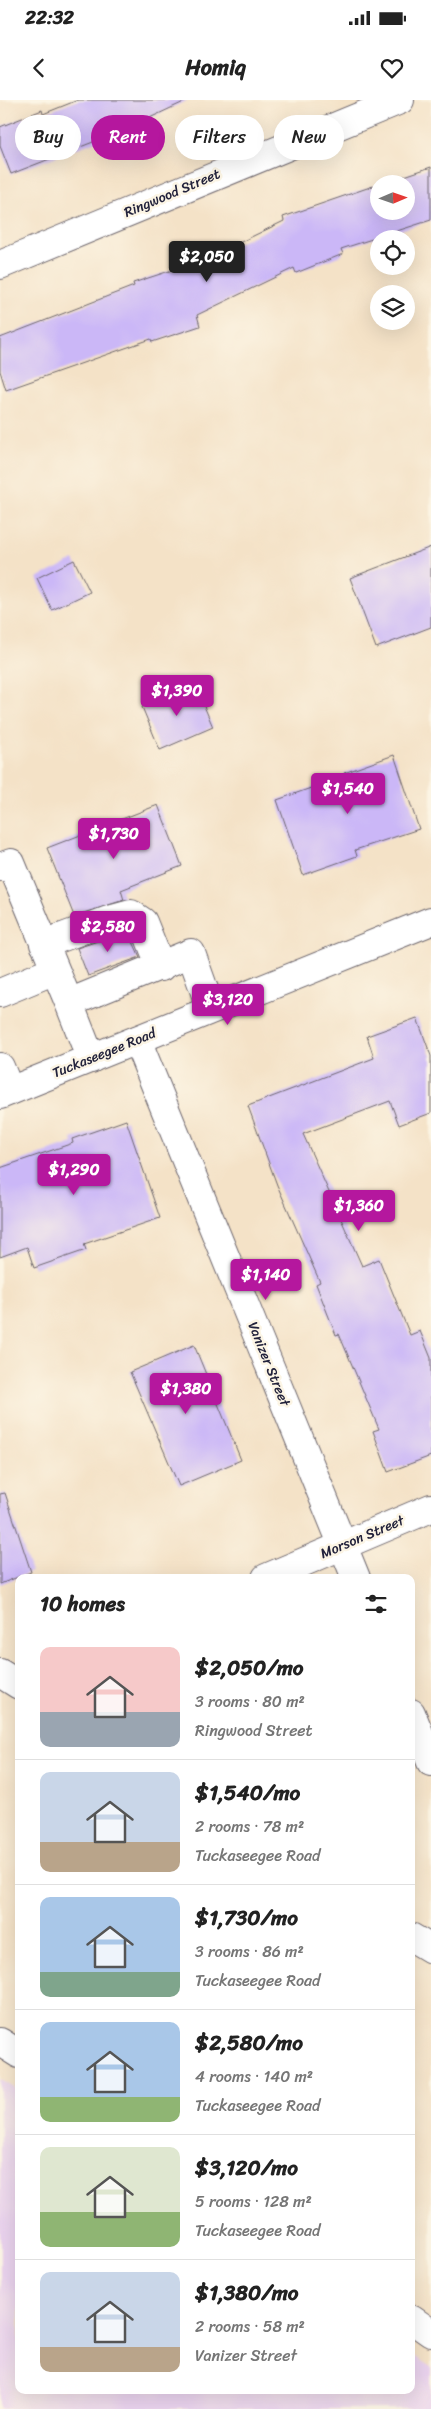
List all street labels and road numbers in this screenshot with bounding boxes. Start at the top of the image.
street label: Ringwood Street [120,161,224,225]
street label: Tuckaseegee Road [48,1020,161,1085]
street label: Vanizer Street [241,1318,298,1411]
street label: Morson Street [316,1508,409,1566]

